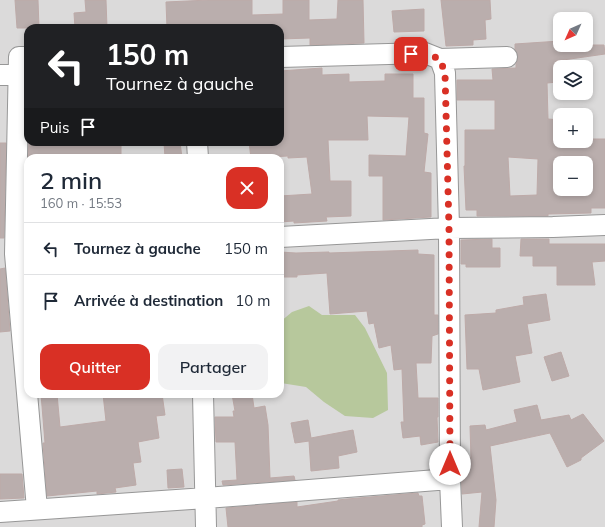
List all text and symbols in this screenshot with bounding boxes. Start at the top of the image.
north arrow [553,12,593,52]
map controls [553,12,593,196]
text: 150 m [106,37,189,72]
pin [394,37,428,71]
icon: left [40,40,92,92]
icon: arrive [400,43,422,65]
button: layers [553,60,593,100]
text: Tournez à gauche [106,72,254,95]
button: + [553,108,593,148]
icon: arrive [77,116,99,138]
text: Puis [40,118,69,137]
button: − [553,156,593,196]
text: 2 min [40,165,102,195]
button: close [226,167,268,209]
text: 160 m · 15:53 [40,195,122,211]
icon: left [40,238,62,260]
text: Tournez à gauche [74,239,201,258]
text: 150 m [224,239,268,258]
icon: arrive [40,290,62,312]
text: Arrivée à destination [74,291,223,310]
text: 10 m [235,291,270,310]
button: Quitter [40,344,150,390]
button: Partager [158,344,268,390]
position arrow [429,443,471,485]

